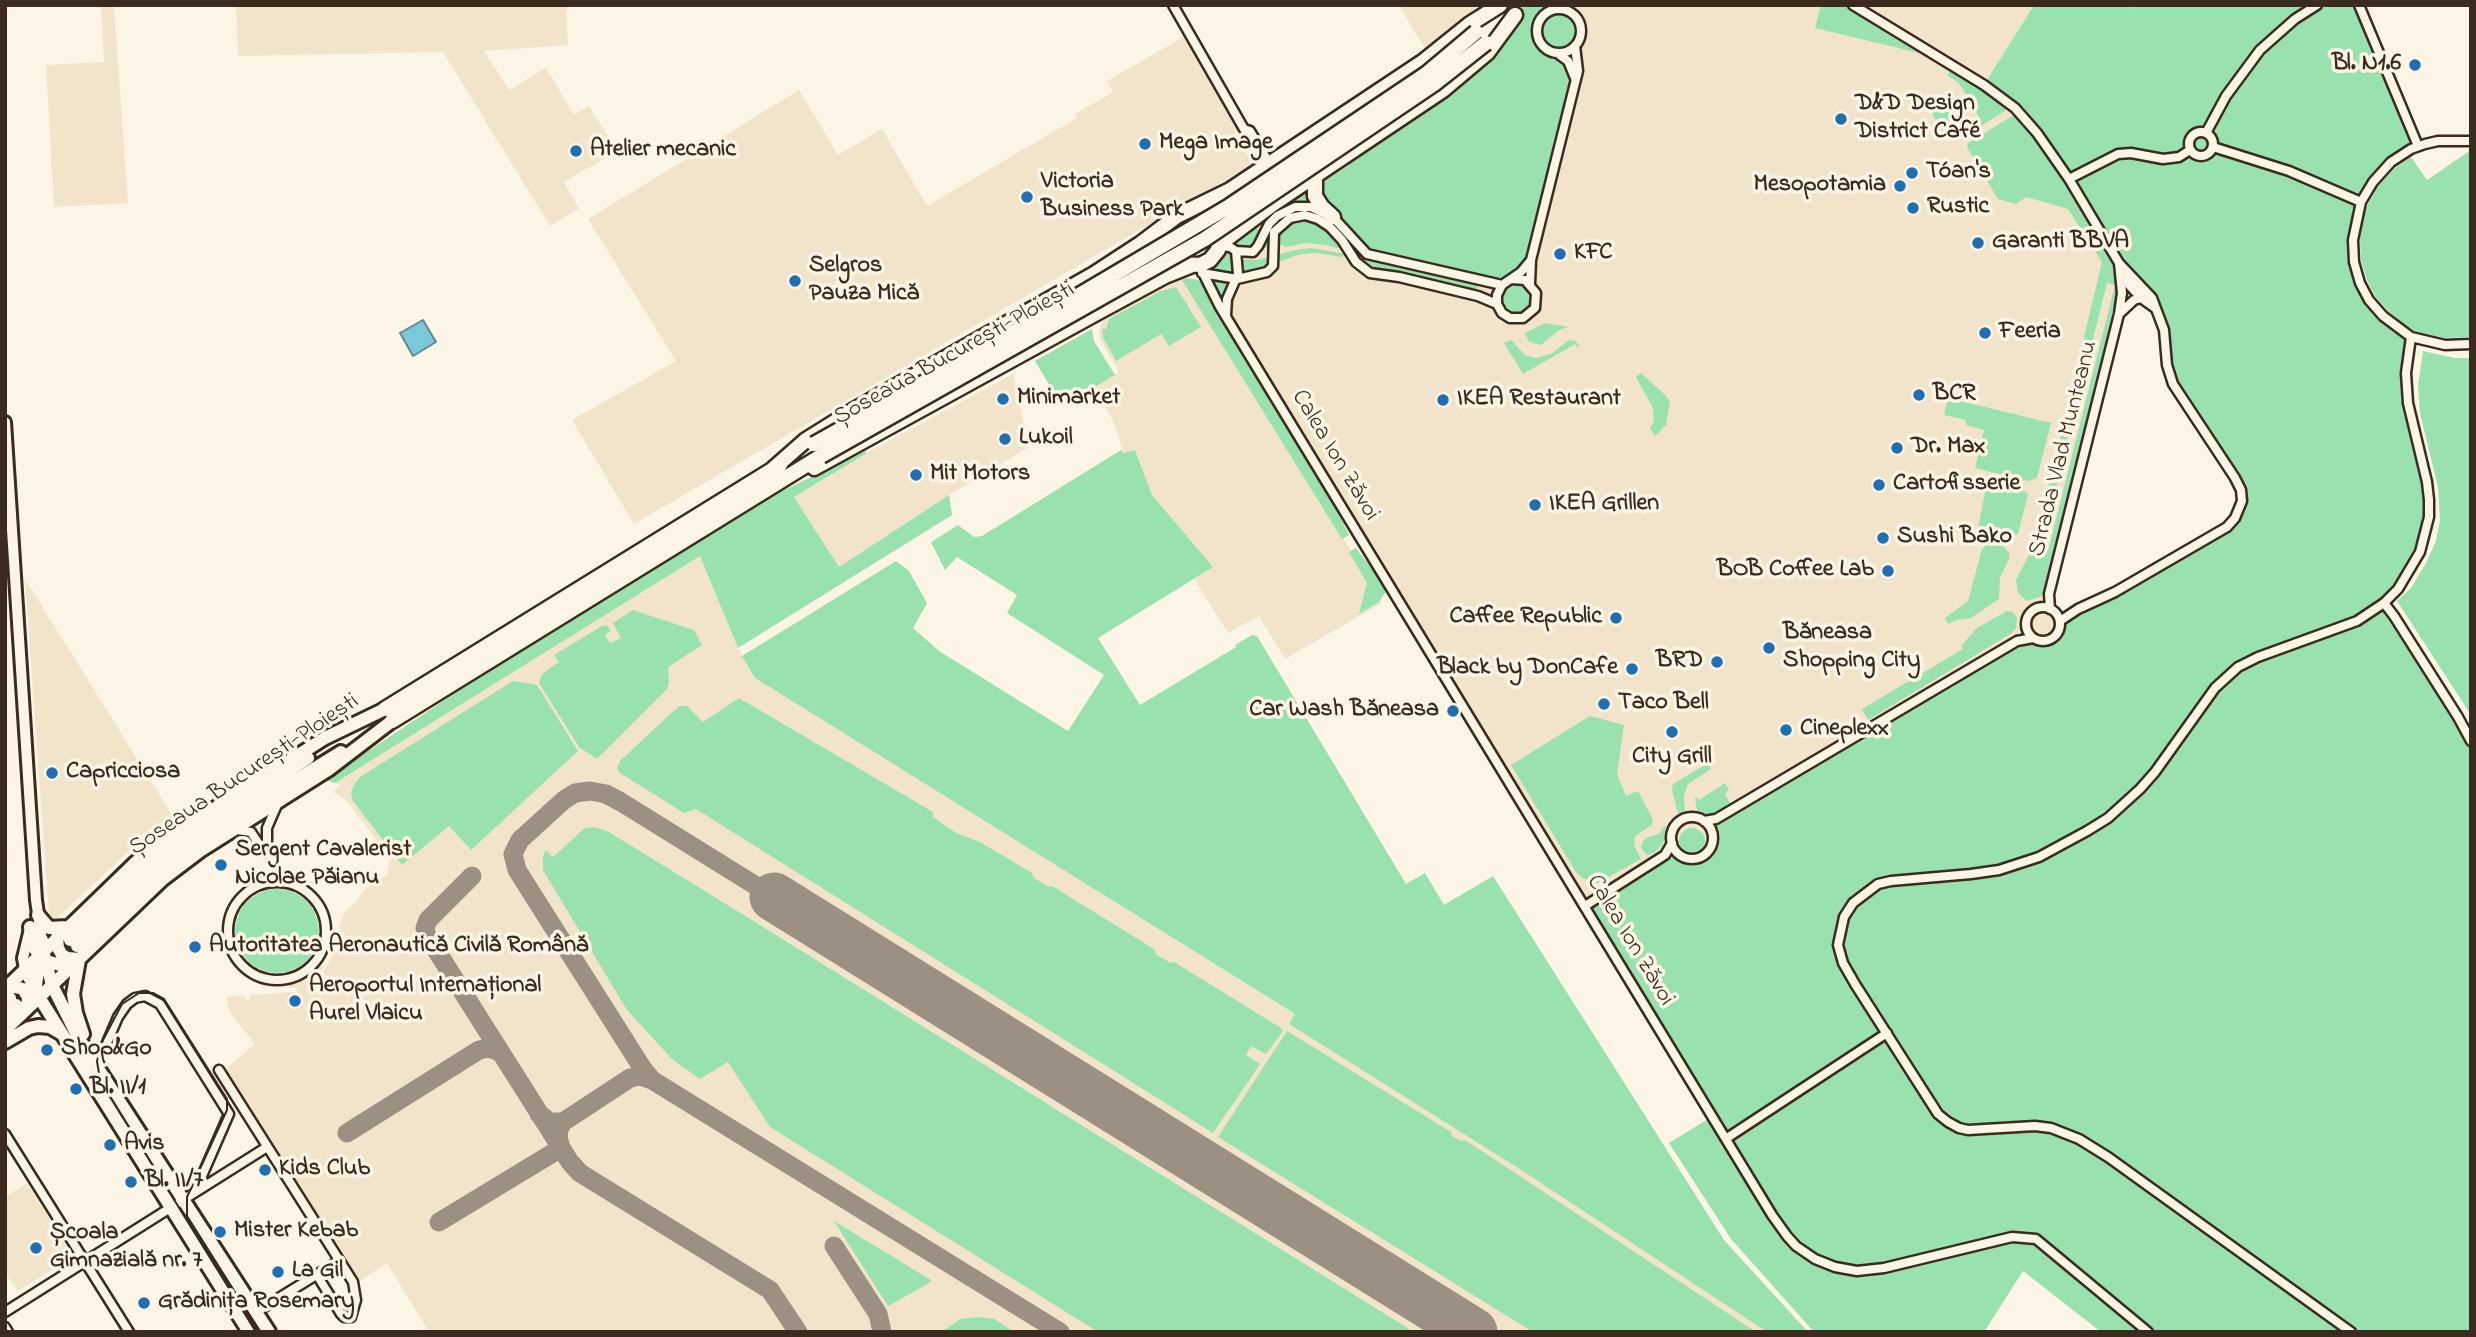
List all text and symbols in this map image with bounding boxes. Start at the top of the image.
place label: Bl. N1.6 [2332,51,2401,79]
marker: Bl. N1.6 [2407,57,2423,73]
place label: D&D Design District Café [1855,91,1980,147]
marker: D&D Design District Café [1833,111,1849,127]
place label: Mega Image [1159,130,1273,158]
marker: Mega Image [1137,136,1153,152]
place label: Atelier mecanic [590,137,736,165]
marker: Atelier mecanic [568,143,584,159]
place label: Tóan's [1926,159,1991,187]
marker: Tóan's [1904,165,1920,181]
place label: Victoria Business Park [1041,169,1184,225]
place label: Mesopotamia [1754,172,1886,200]
marker: Mesopotamia [1892,178,1908,194]
marker: Victoria Business Park [1019,189,1035,205]
place label: Rustic [1927,194,1989,222]
marker: Rustic [1905,200,1921,216]
place label: Garanti BBVA [1992,229,2129,257]
marker: Garanti BBVA [1970,235,1986,251]
place label: KFC [1574,240,1612,268]
marker: KFC [1552,246,1568,262]
place label: Selgros Pauza Mică [809,253,919,309]
marker: Selgros Pauza Mică [787,273,803,289]
street label: Șoseaua București-Ploiești [830,277,1080,433]
place label: Feeria [1999,319,2061,347]
marker: Feeria [1977,325,1993,341]
street label: Strada Vlad Munteanu [2024,338,2106,560]
place label: BCR [1933,381,1976,409]
place label: Minimarket [1017,385,1120,413]
street label: Calea Ion Zăvoi [1284,385,1384,527]
place label: IKEA Restaurant [1457,386,1621,414]
marker: BCR [1911,387,1927,403]
marker: Minimarket [995,391,1011,407]
marker: IKEA Restaurant [1435,392,1451,408]
place label: Lukoil [1019,425,1073,453]
marker: Lukoil [997,431,1013,447]
place label: Dr. Max [1911,434,1985,462]
marker: Dr. Max [1889,440,1905,456]
place label: Mit Motors [930,461,1030,489]
marker: Mit Motors [908,467,924,483]
place label: Cartofisserie [1893,471,2020,499]
marker: Cartofisserie [1871,477,1887,493]
place label: IKEA Grillen [1549,491,1659,519]
marker: IKEA Grillen [1527,497,1543,513]
place label: Sushi Bako [1897,524,2012,552]
marker: Sushi Bako [1875,530,1891,546]
place label: BOB Coffee Lab [1717,557,1874,585]
marker: BOB Coffee Lab [1880,563,1896,579]
place label: Caffee Republic [1449,604,1602,632]
marker: Caffee Republic [1608,610,1624,626]
place label: Băneasa Shopping City [1783,620,1920,676]
marker: Băneasa Shopping City [1761,640,1777,656]
place label: BRD [1656,648,1703,676]
marker: BRD [1709,654,1725,670]
place label: Black by DonCafe [1437,655,1618,683]
marker: Black by DonCafe [1624,661,1640,677]
street label: Șoseaua București-Ploiești [125,688,365,864]
place label: Taco Bell [1618,690,1709,718]
marker: Taco Bell [1596,696,1612,712]
place label: Car Wash Băneasa [1249,697,1439,725]
marker: Car Wash Băneasa [1445,703,1461,719]
place label: Cineplexx [1800,716,1889,744]
marker: Cineplexx [1778,722,1794,738]
marker: City Grill [1664,724,1680,740]
place label: City Grill [1632,744,1712,772]
place label: Capricciosa [66,759,180,787]
marker: Capricciosa [44,765,60,781]
place label: Sergent Cavalerist Nicolae Păianu [235,837,411,893]
marker: Sergent Cavalerist Nicolae Păianu [213,857,229,873]
street label: Calea Ion Zăvoi [1579,870,1679,1012]
place label: Autoritatea Aeronautică Civilă Română [209,933,588,961]
marker: Autoritatea Aeronautică Civilă Română [187,939,203,955]
place label: Aeroportul Internațional Aurel Vlaicu [309,973,541,1029]
marker: Aeroportul Internațional Aurel Vlaicu [287,993,303,1009]
place label: Shop&Go [61,1036,152,1064]
marker: Shop&Go [39,1042,55,1058]
place label: Bl. II/1 [90,1075,146,1103]
marker: Bl. II/1 [68,1081,84,1097]
place label: Avis [124,1131,165,1159]
marker: Avis [102,1137,118,1153]
place label: Kids Club [279,1156,370,1184]
marker: Kids Club [257,1162,273,1178]
place label: Bl. II/7 [145,1168,203,1196]
marker: Bl. II/7 [123,1174,139,1190]
place label: Mister Kebab [234,1218,358,1246]
place label: Școala Gimnazială nr. 7 [50,1220,202,1276]
marker: Mister Kebab [212,1224,228,1240]
marker: Școala Gimnazială nr. 7 [28,1240,44,1256]
place label: La Gil [292,1258,343,1286]
marker: La Gil [270,1264,286,1280]
place label: Grădinița Rosemary [158,1289,355,1317]
marker: Grădinița Rosemary [136,1295,152,1311]

